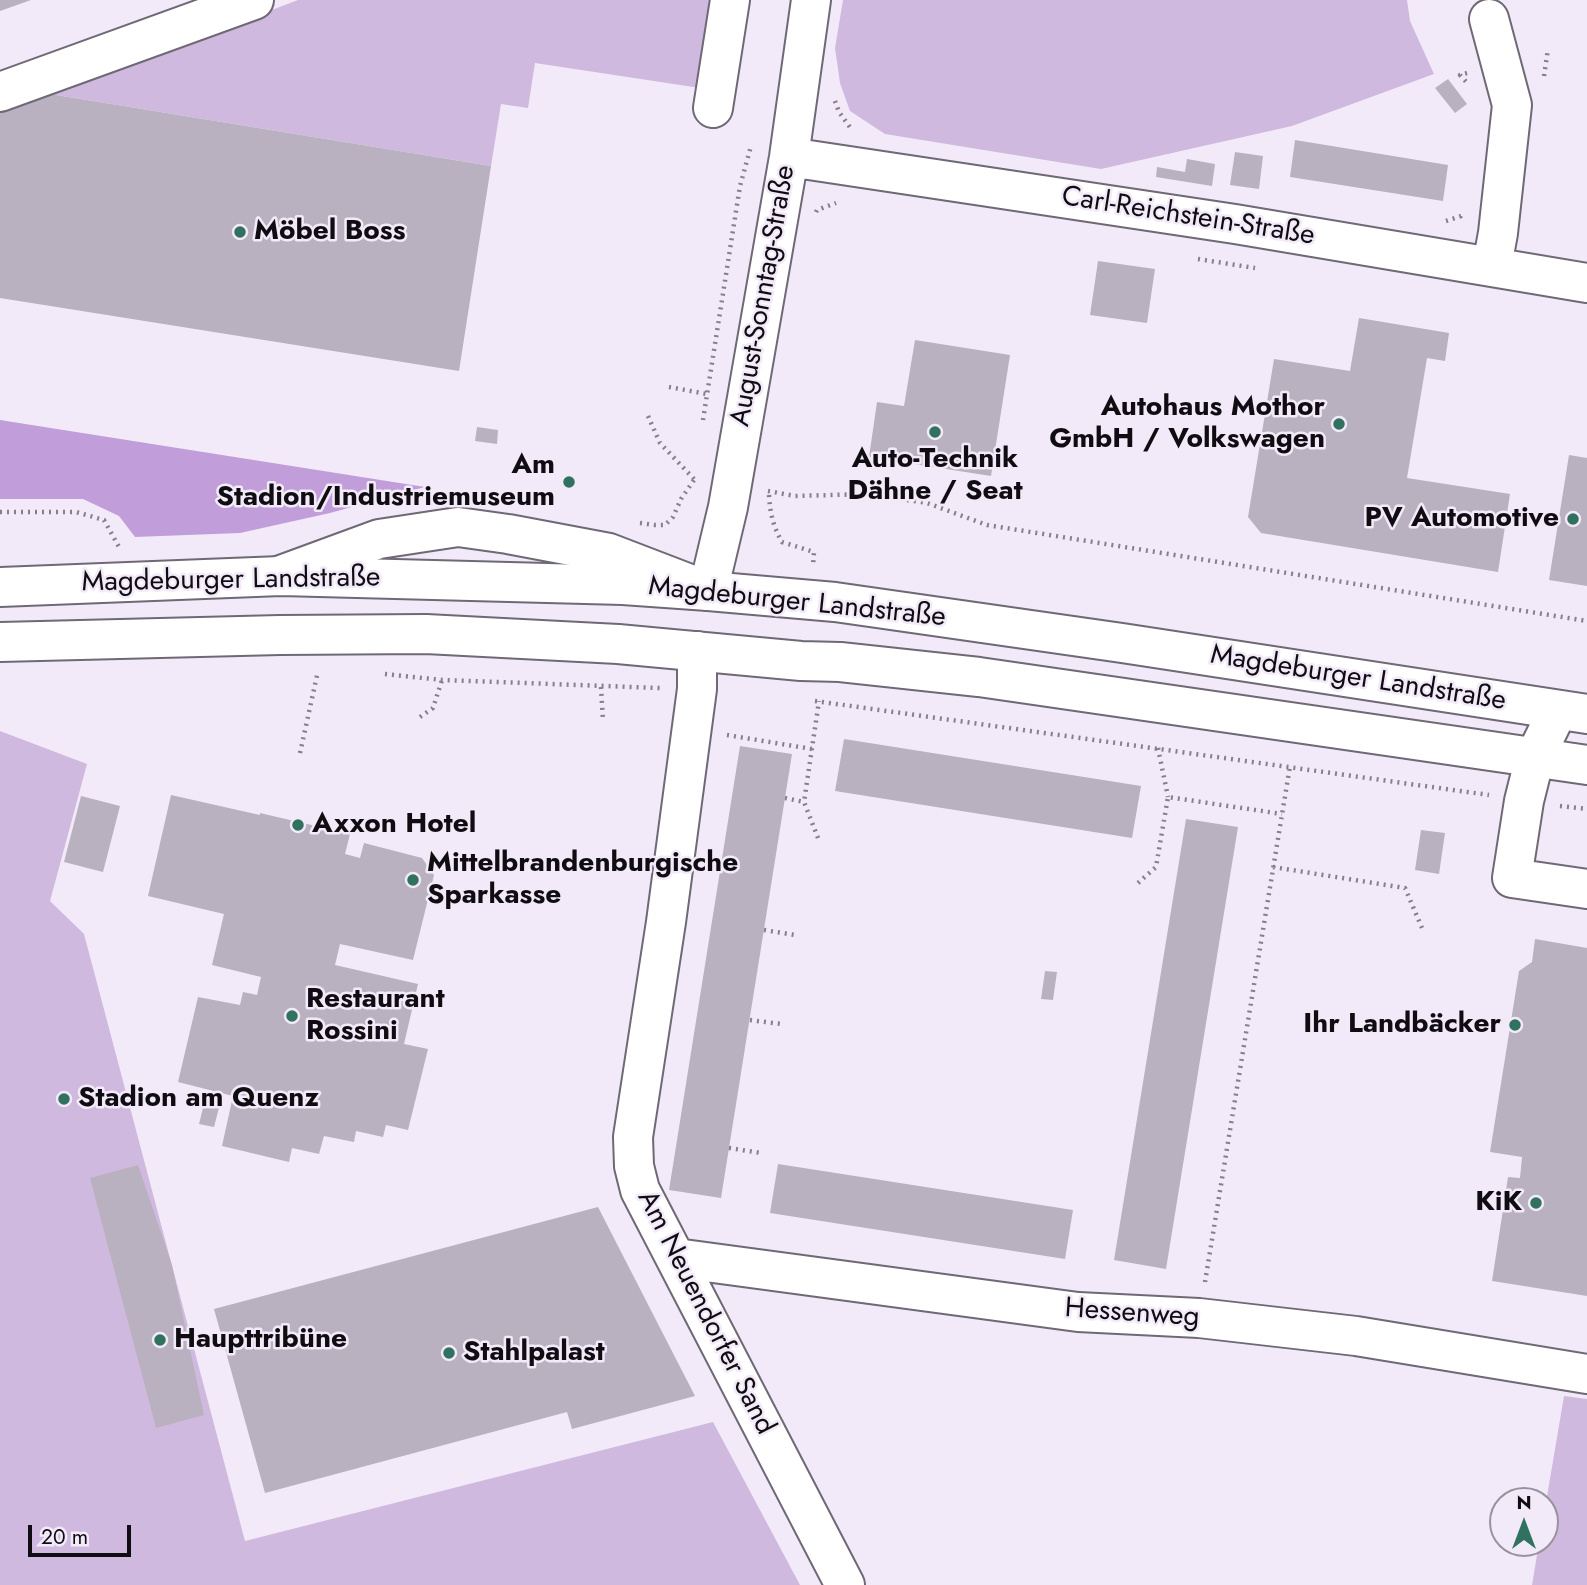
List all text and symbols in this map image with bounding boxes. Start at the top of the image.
street label: August-Sonntag-Straße [724,163,804,429]
street label: Carl-Reichstein-Straße [1059,180,1317,254]
place label: Möbel Boss [254,215,405,249]
marker: Möbel Boss [232,224,248,240]
place label: Autohaus Mothor GmbH / Volkswagen [1049,391,1325,457]
marker: Autohaus Mothor GmbH / Volkswagen [1331,416,1347,432]
marker: Auto-Technik Dähne / Seat [927,424,943,440]
place label: Auto-Technik Dähne / Seat [847,443,1023,509]
place label: Am Stadion/Industriemuseum [217,449,555,515]
marker: Am Stadion/Industriemuseum [561,474,577,490]
place label: PV Automotive [1365,502,1559,536]
marker: PV Automotive [1565,511,1581,527]
street label: Magdeburger Landstraße [81,562,381,600]
street label: Magdeburger Landstraße [647,571,947,635]
street label: Magdeburger Landstraße [1208,639,1508,719]
place label: Axxon Hotel [312,808,476,842]
marker: Axxon Hotel [290,817,306,833]
place label: Mittelbrandenburgische Sparkasse [427,847,738,913]
marker: Mittelbrandenburgische Sparkasse [405,872,421,888]
place label: Restaurant Rossini [306,983,445,1049]
marker: Restaurant Rossini [284,1008,300,1024]
place label: Ihr Landbäcker [1303,1008,1501,1042]
marker: Ihr Landbäcker [1507,1017,1523,1033]
place label: Stadion am Quenz [78,1082,319,1116]
marker: Stadion am Quenz [56,1091,72,1107]
street label: Am Neuendorfer Sand [629,1185,781,1441]
place label: KiK [1475,1186,1522,1220]
marker: KiK [1528,1195,1544,1211]
street label: Hessenweg [1063,1293,1201,1335]
place label: Haupttribüne [174,1323,347,1357]
marker: Haupttribüne [152,1332,168,1348]
place label: Stahlpalast [463,1336,605,1370]
marker: Stahlpalast [441,1345,457,1361]
north arrow [1489,1487,1559,1557]
text: N [1516,1489,1532,1516]
scale bar [32,1512,135,1556]
text: 20 m [41,1522,88,1552]

